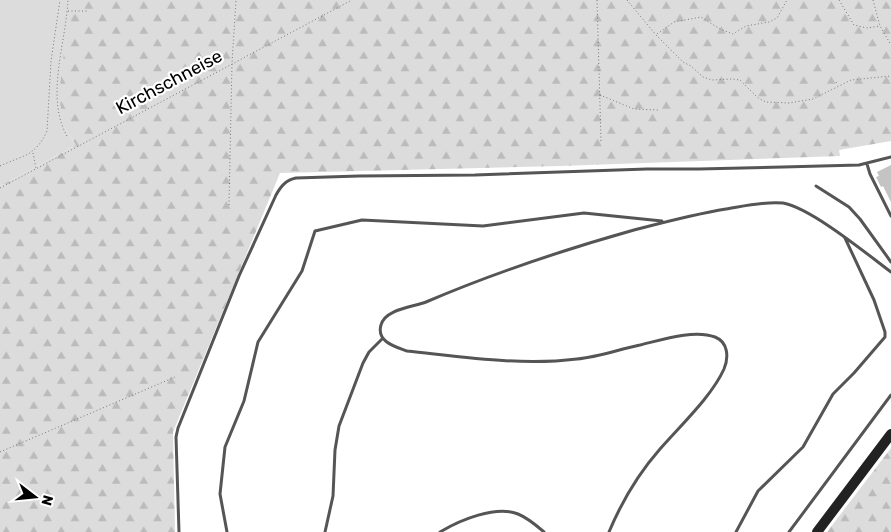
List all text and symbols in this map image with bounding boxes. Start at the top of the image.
street label: Kirchschneise [112,45,226,119]
north arrow [10,472,60,522]
text: N [37,493,57,508]

